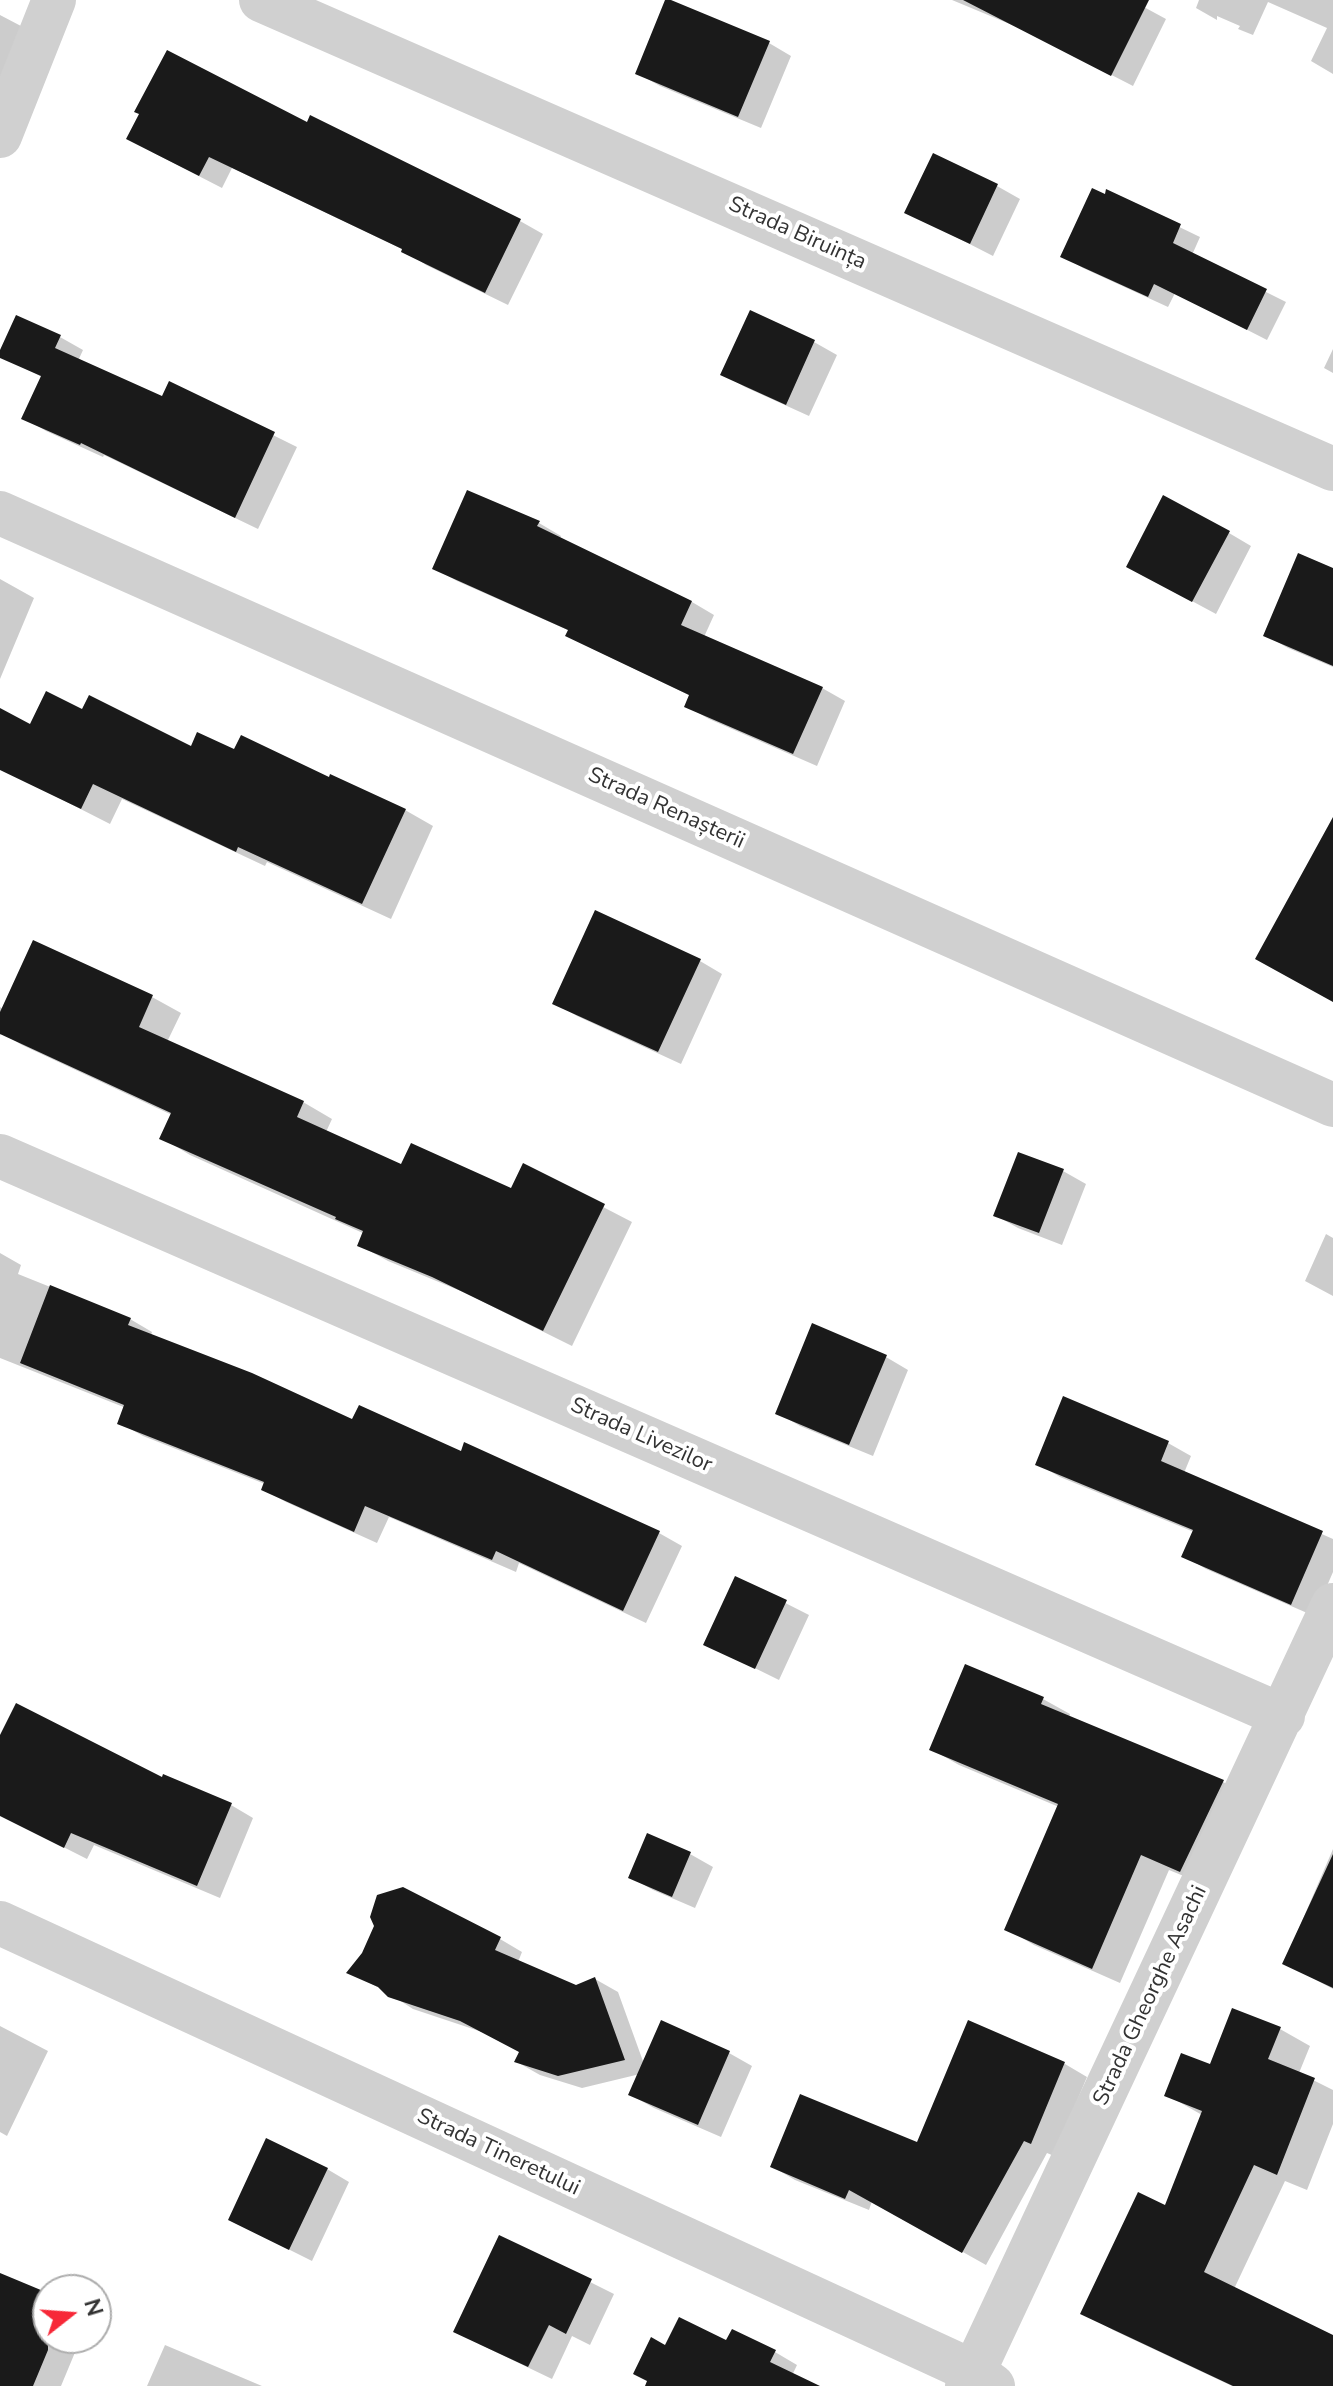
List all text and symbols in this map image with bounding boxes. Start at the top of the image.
street label: Strada Biruința [724,192,870,276]
street label: Strada Renașterii [583,763,749,855]
street label: Strada Livezilor [566,1393,716,1479]
street label: Strada Gheorghe Asachi [1088,1882,1214,2110]
street label: Strada Tineretului [412,2104,584,2202]
north arrow [32,2274,112,2354]
text: N [76,2295,110,2320]

